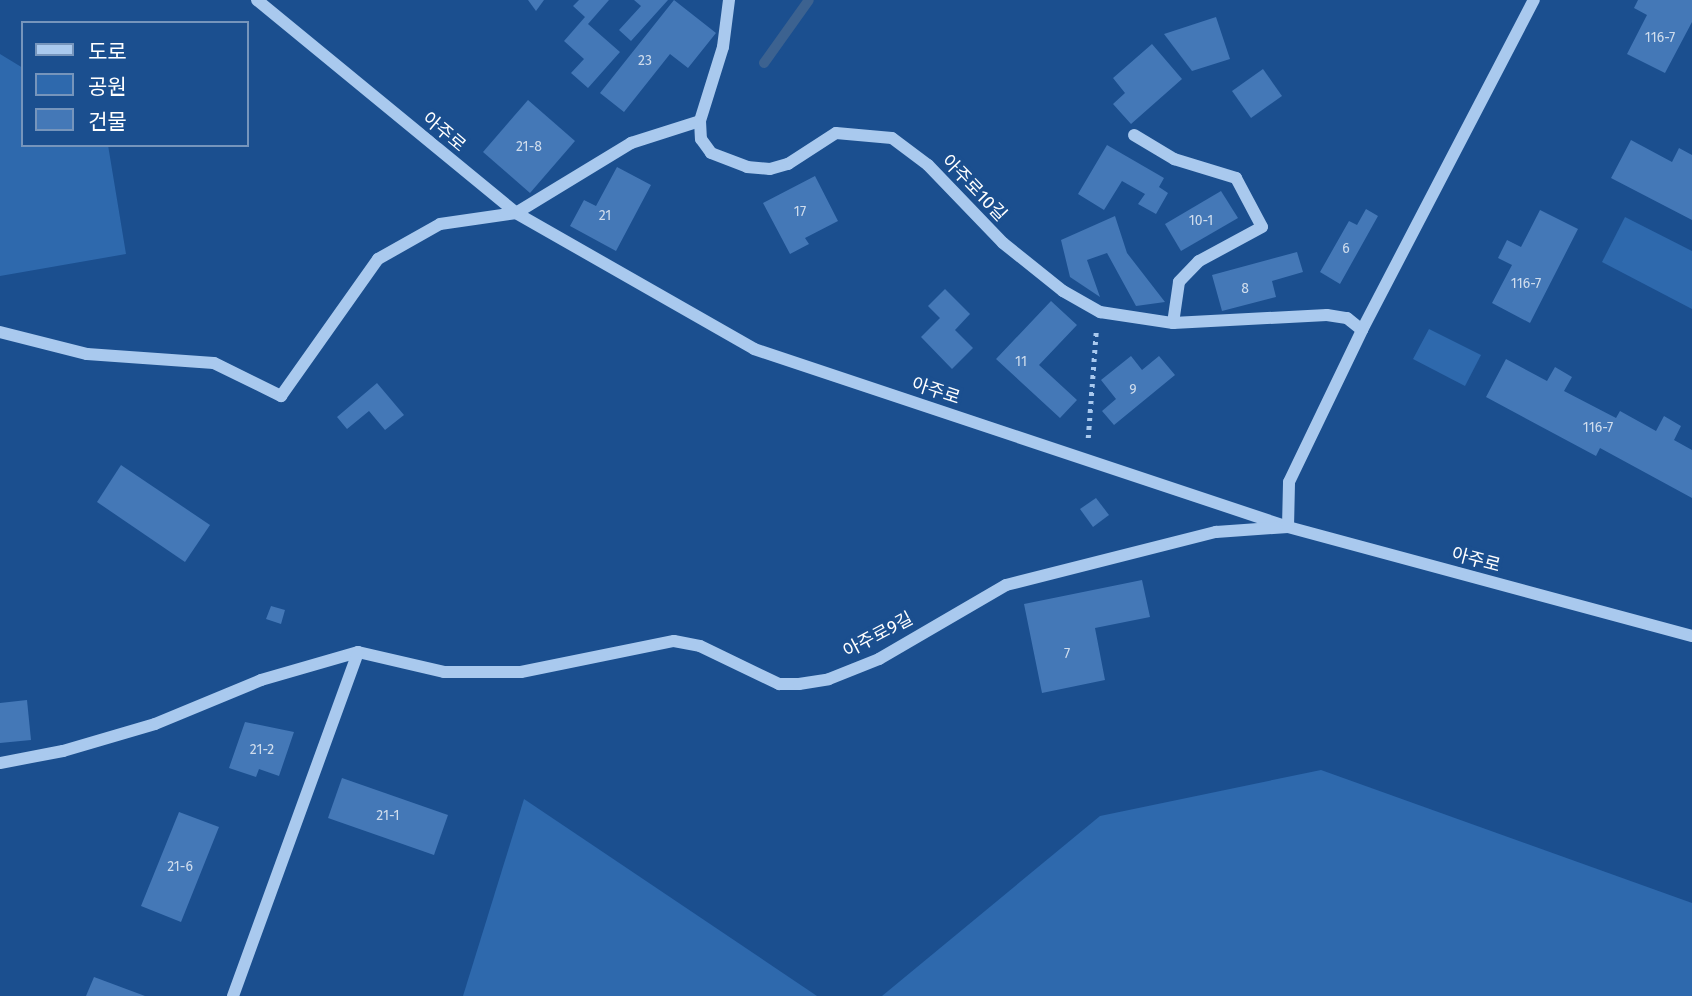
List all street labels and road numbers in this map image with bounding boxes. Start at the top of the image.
street label: 아주로 [418,108,470,156]
street label: 아주로10길 [937,150,1011,226]
street label: 아주로 [909,373,963,409]
street label: 아주로 [1449,543,1503,577]
street label: 아주로9길 [840,608,916,662]

